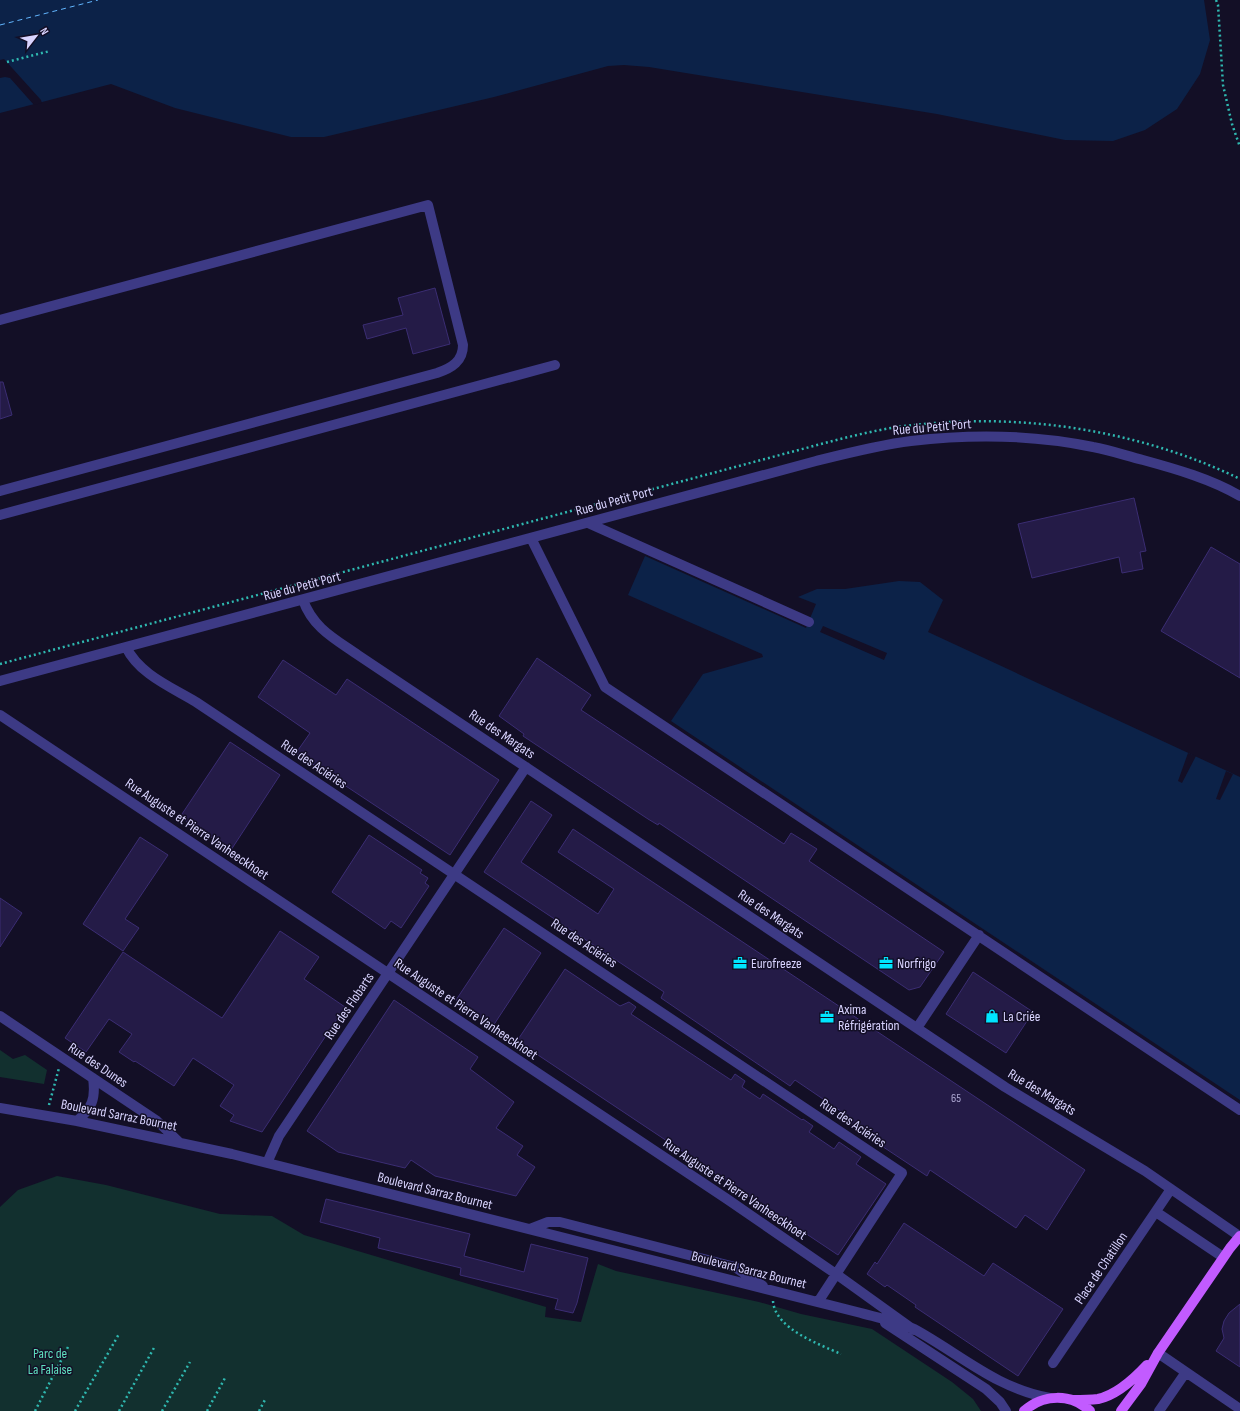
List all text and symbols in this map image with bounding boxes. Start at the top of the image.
north arrow [16,16,56,56]
text: N [37,25,51,37]
street label: Rue du Petit Port [892,415,972,439]
street label: Rue du Petit Port [574,483,654,519]
street label: Rue du Petit Port [262,568,342,604]
street label: Rue des Margats [466,706,538,762]
street label: Rue des Aciéries [278,736,350,792]
street label: Rue Auguste et Pierre Vanheeckhoet [122,775,272,883]
street label: Rue des Margats [735,886,807,942]
street label: Rue des Aciéries [548,915,620,971]
street label: Rue Auguste et Pierre Vanheeckhoet [391,955,541,1063]
office icon: Eurofreeze [732,955,748,971]
place label: Eurofreeze [751,955,802,972]
office icon: Norfrigo [878,955,894,971]
place label: Norfrigo [897,955,936,972]
street label: Rue des Flobarts [320,969,378,1043]
place label: Axima Réfrigération [837,1001,900,1034]
shop icon: La Criée [984,1008,1000,1024]
place label: La Criée [1003,1008,1040,1025]
office icon: Axima Réfrigération [819,1009,835,1025]
street label: Rue des Dunes [65,1039,131,1091]
street label: Rue des Margats [1005,1065,1079,1119]
house number: 65 [951,1091,961,1106]
street label: Boulevard Sarraz Bournet [59,1095,179,1135]
street label: Rue des Aciéries [817,1095,889,1151]
street label: Rue Auguste et Pierre Vanheeckhoet [660,1135,810,1243]
street label: Boulevard Sarraz Bournet [376,1168,494,1214]
street label: Place de Chatillon [1071,1229,1131,1307]
street label: Boulevard Sarraz Bournet [690,1247,808,1293]
park label: Parc de La Falaise [28,1345,72,1378]

